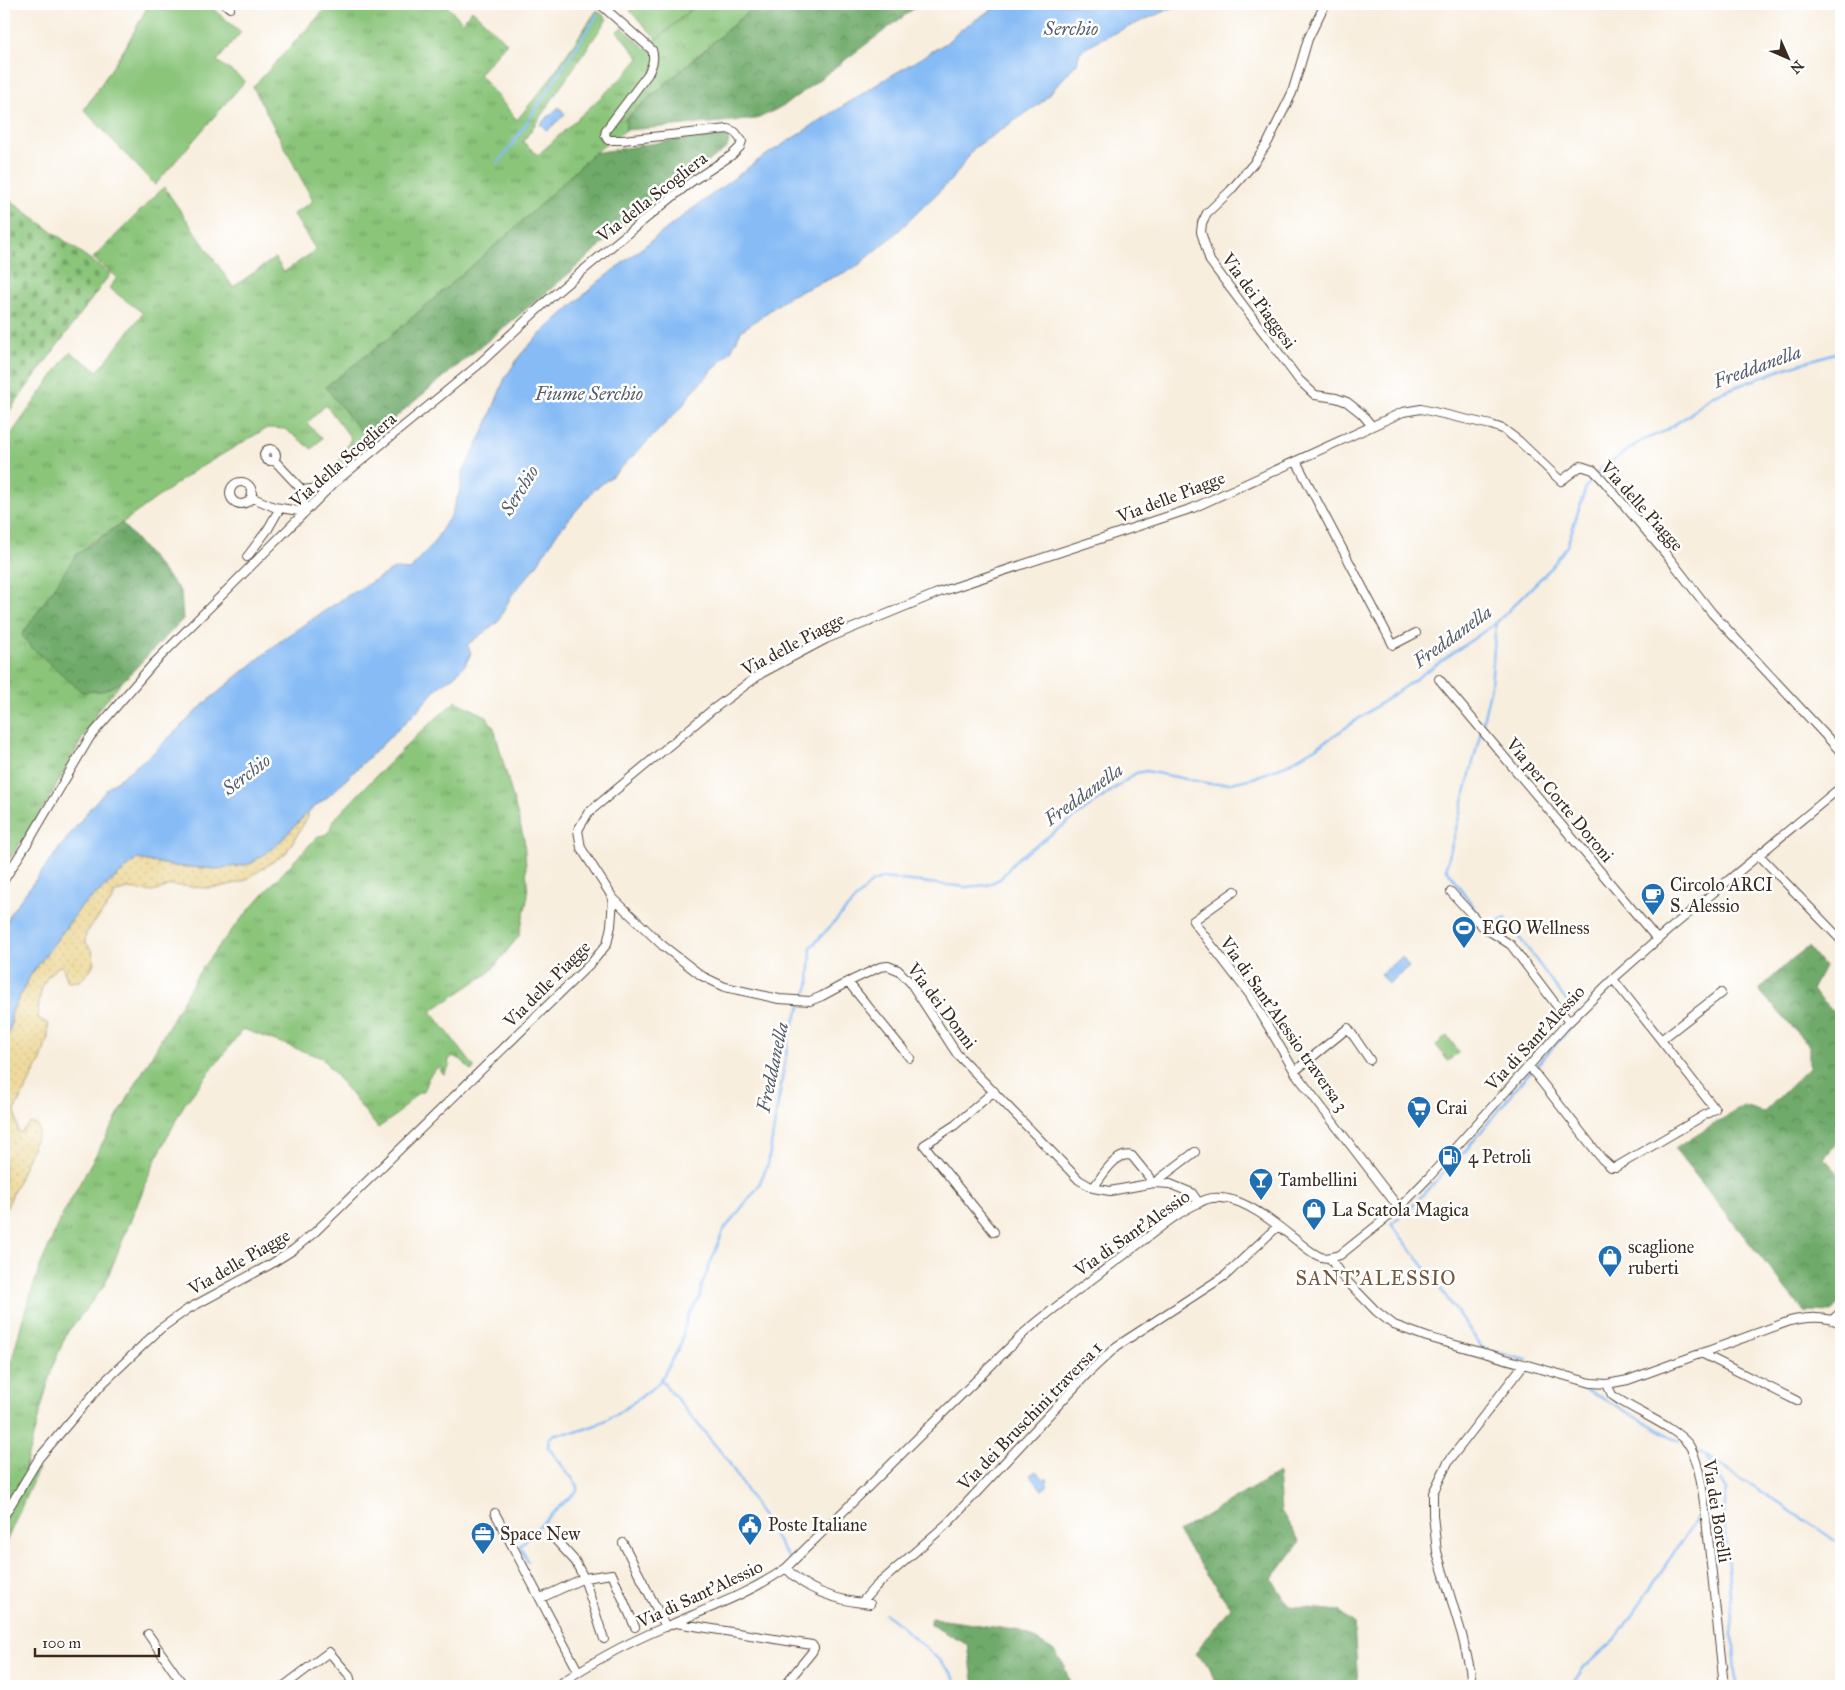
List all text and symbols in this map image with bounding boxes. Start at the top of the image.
water label: Serchio [1043,17,1098,40]
north arrow [1762,32,1812,82]
text: N [1787,57,1807,77]
street label: Via della Scogliera [592,147,712,248]
street label: Via dei Piaggesi [1216,248,1301,354]
water label: Freddanella [1709,340,1804,393]
water label: Fiume Serchio [534,382,643,405]
street label: Via della Scogliera [285,408,402,514]
street label: Via delle Piagge [1594,456,1688,556]
water label: Serchio [495,461,544,520]
street label: Via delle Piagge [1113,466,1228,529]
water label: Freddanella [1408,600,1496,673]
street label: Via delle Piagge [737,608,849,682]
street label: Via per Corte Doroni [1501,732,1619,867]
water label: Serchio [217,749,275,801]
water label: Freddanella [1039,758,1127,831]
place label: Circolo ARCI S. Alessio [1670,874,1773,917]
cafe icon: Circolo ARCI S. Alessio [1640,882,1666,916]
sports icon: EGO Wellness [1451,915,1477,949]
place label: EGO Wellness [1482,917,1590,939]
street label: Via di Sant'Alessio traversa 3 [1215,931,1353,1116]
street label: Via delle Piagge [498,936,596,1033]
street label: Via dei Donni [902,958,982,1053]
street label: Via di Sant'Alessio [1480,981,1589,1096]
water label: Freddanella [751,1020,793,1115]
supermarket icon: Crai [1406,1095,1432,1129]
place label: Crai [1436,1097,1468,1119]
fuel station icon: 4 Petroli [1437,1144,1463,1178]
place label: 4 Petroli [1468,1146,1531,1168]
bar icon: Tambellini [1248,1167,1274,1201]
place label: Tambellini [1278,1169,1358,1191]
street label: Via di Sant'Alessio [1069,1185,1194,1282]
shop icon: La Scatola Magica [1301,1197,1327,1231]
place label: La Scatola Magica [1332,1199,1469,1222]
street label: Via delle Piagge [183,1224,294,1301]
place label: scaglione ruberti [1628,1236,1694,1279]
shop icon: scaglione ruberti [1597,1244,1623,1278]
district label: SANT'ALESSIO [1296,1266,1456,1290]
street label: Via dei Bruschini traversa 1 [952,1337,1107,1496]
street label: Via dei Borelli [1698,1457,1736,1564]
public building icon: Poste Italiane [737,1512,763,1546]
place label: Poste Italiane [768,1514,867,1536]
office icon: Space New [470,1521,496,1555]
place label: Space New [500,1523,580,1545]
street label: Via di Sant'Alessio [633,1555,766,1633]
scale bar [35,1625,159,1657]
text: 100 m [42,1634,82,1652]

